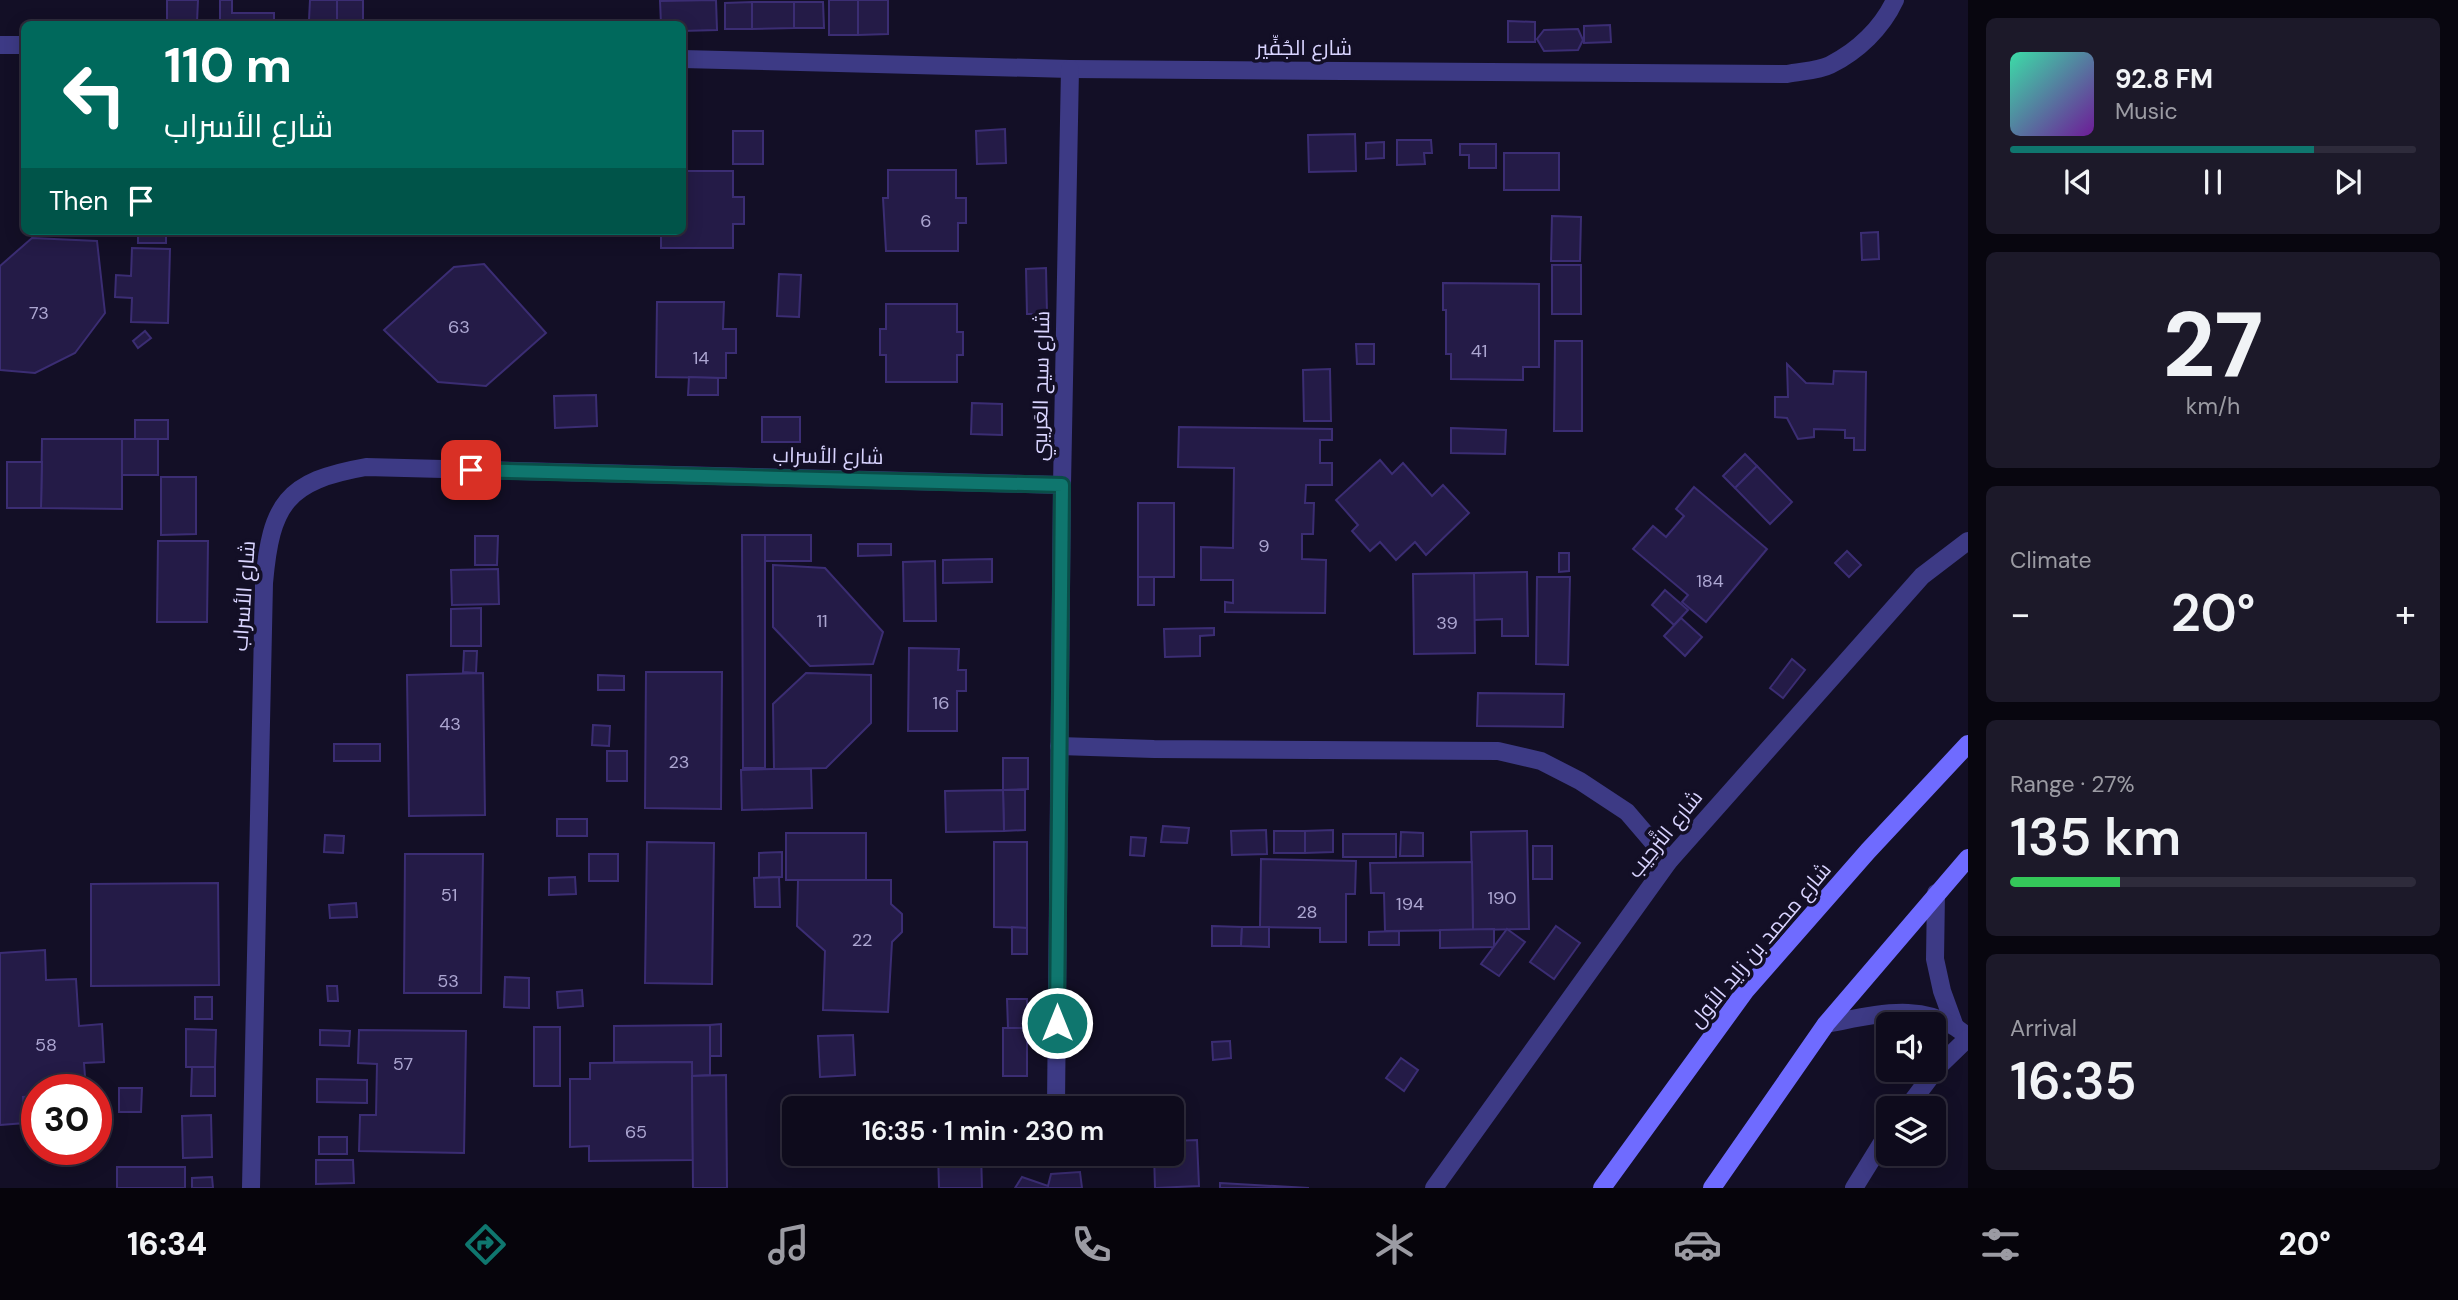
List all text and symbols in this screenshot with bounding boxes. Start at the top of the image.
text: 110 m [164,33,292,97]
street label: شارع الجُفِّير [1255,34,1352,62]
icon: left [49,49,140,140]
text: 92.8 FM [2115,62,2213,96]
text: Music [2115,96,2178,126]
text: شارع الأسراب [164,105,333,147]
icon: previous [2059,163,2097,201]
icon: pause [2194,163,2232,201]
icon: next [2329,163,2367,201]
icon: arrive [122,182,160,220]
text: Then [49,184,108,218]
house number: 6 [920,209,932,233]
text: 27 [2163,286,2263,404]
house number: 73 [29,301,49,325]
street label: شارع سيح العَريبي [1026,311,1058,461]
house number: 63 [448,315,470,339]
house number: 41 [1471,339,1487,363]
house number: 14 [693,346,709,370]
text: km/h [2186,391,2240,421]
pin [441,440,501,500]
street label: شارع الأسراب [772,441,884,471]
icon: arrive [452,451,490,489]
house number: 9 [1258,534,1270,558]
street label: شارع الأسراب [226,540,262,652]
text: Climate [2010,545,2092,575]
house number: 184 [1696,569,1724,593]
text: 20° [2171,579,2255,647]
text: − [2010,589,2031,639]
text: + [2395,589,2416,639]
house number: 11 [816,609,828,633]
house number: 39 [1436,611,1458,635]
house number: 16 [933,691,949,715]
house number: 43 [439,712,461,736]
house number: 23 [668,750,690,774]
text: Range · 27% [2010,769,2135,799]
street label: شارع التَّرحِيب [1621,784,1709,884]
text: 135 km [2010,803,2181,871]
street label: شارع محمد بن زايد الأول [1683,857,1837,1033]
house number: 51 [441,883,457,907]
house number: 190 [1487,886,1517,910]
house number: 194 [1396,892,1424,916]
house number: 28 [1296,900,1318,924]
house number: 22 [852,928,872,952]
house number: 53 [437,969,459,993]
position arrow [1020,986,1094,1060]
map controls [1876,1012,1946,1166]
button: sound [1876,1012,1946,1082]
text: Arrival [2010,1013,2077,1043]
house number: 58 [35,1033,57,1057]
text: 16:35 [2010,1047,2137,1115]
house number: 57 [393,1052,413,1076]
speed limit sign: 30 [21,1074,112,1165]
button: layers [1876,1096,1946,1166]
text: 16:35 · 1 min · 230 m [862,1114,1104,1148]
house number: 65 [625,1120,647,1144]
icon: directions [461,1220,510,1269]
icon: music [764,1220,813,1269]
icon: phone [1067,1220,1116,1269]
icon: climate [1370,1220,1419,1269]
icon: car [1673,1220,1722,1269]
icon: filters [1976,1220,2025,1269]
text: 16:34 [127,1223,207,1265]
text: 20° [2278,1223,2331,1265]

